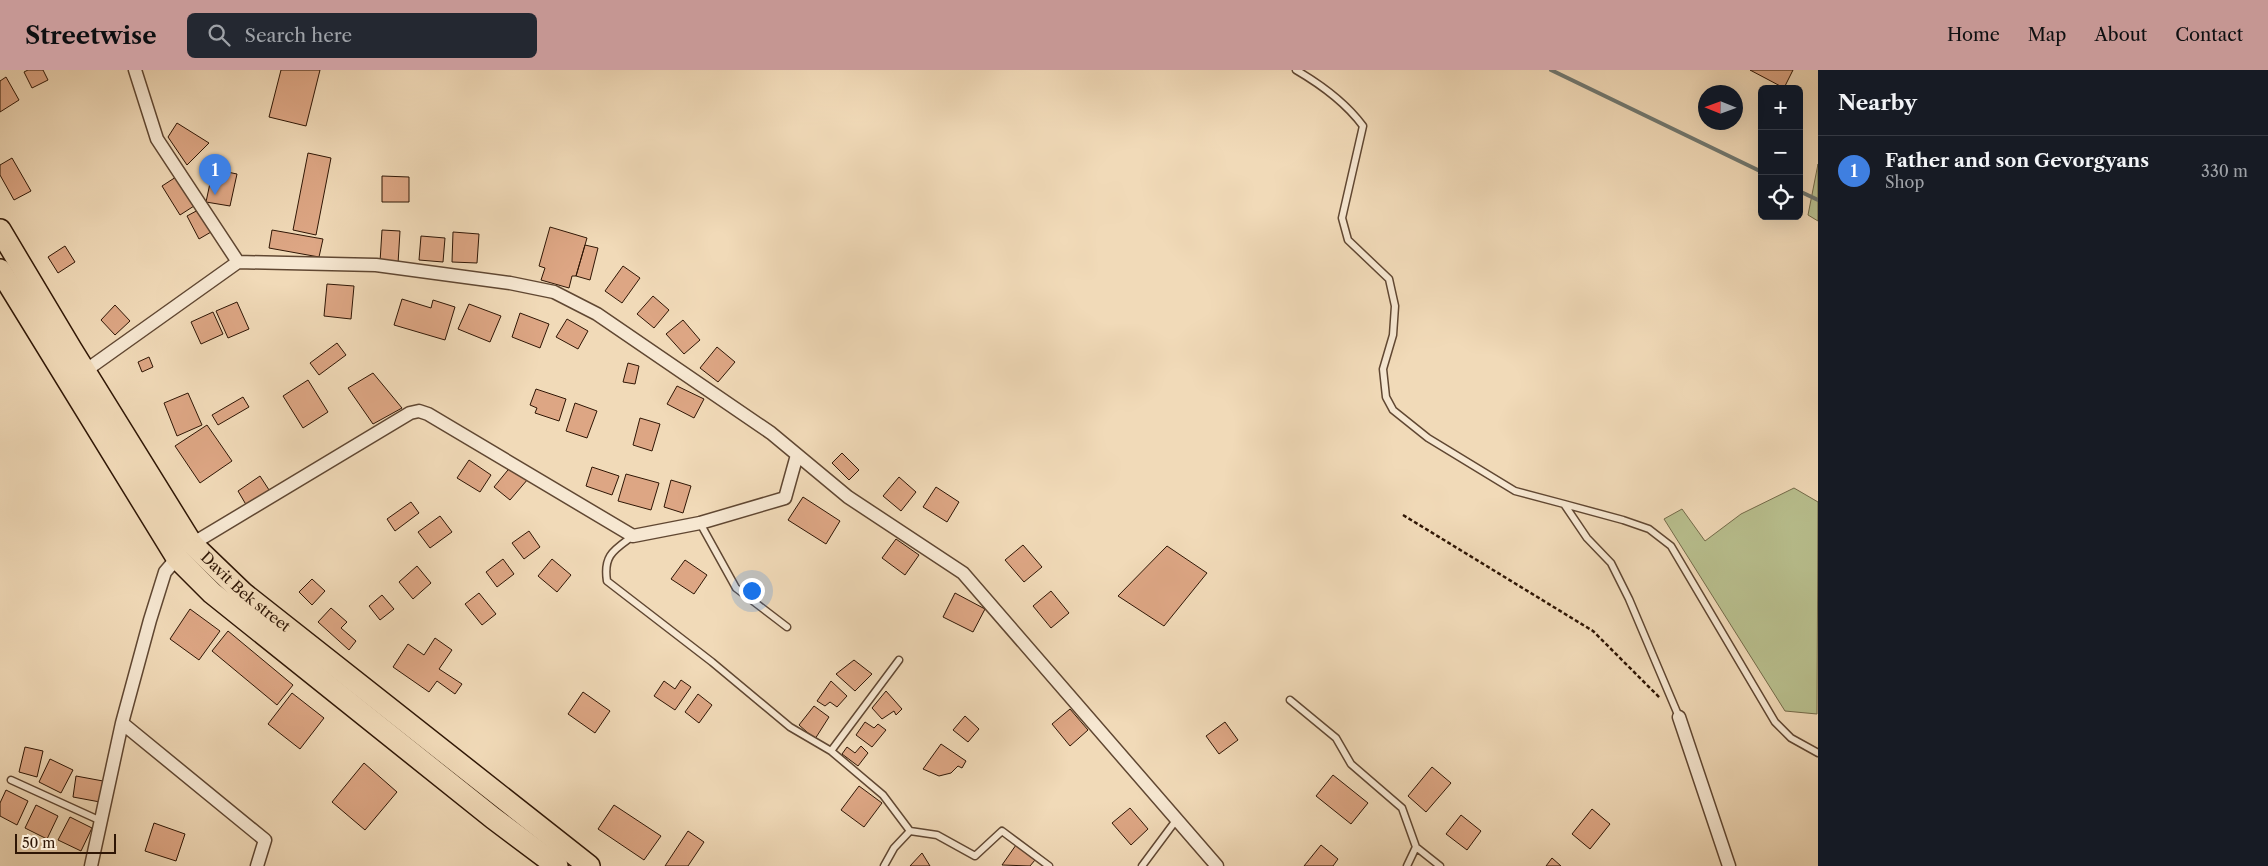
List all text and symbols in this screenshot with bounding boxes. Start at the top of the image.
search box [187,13,537,58]
text: Streetwise [25,21,157,50]
icon: search [205,21,233,49]
text: Search here [245,24,352,47]
text: Home [1947,24,2000,46]
text: Map [2028,24,2066,46]
text: About [2094,24,2147,46]
text: Contact [2175,24,2243,46]
north arrow [1698,85,1743,130]
map controls [1758,85,1803,220]
button: + [1758,85,1803,130]
text: Nearby [1838,90,1917,115]
button: − [1758,130,1803,175]
text: Father and son Gevorgyans [1885,149,2149,172]
pin: 1 [199,154,231,195]
text: 1 [1850,161,1858,181]
text: 330 m [2201,161,2248,181]
text: Shop [1885,172,1924,192]
button: locate [1758,175,1803,220]
street label: Davit Bek street [197,547,295,636]
your location [739,578,765,604]
scale bar [15,831,116,854]
text: 50 m [22,834,55,852]

